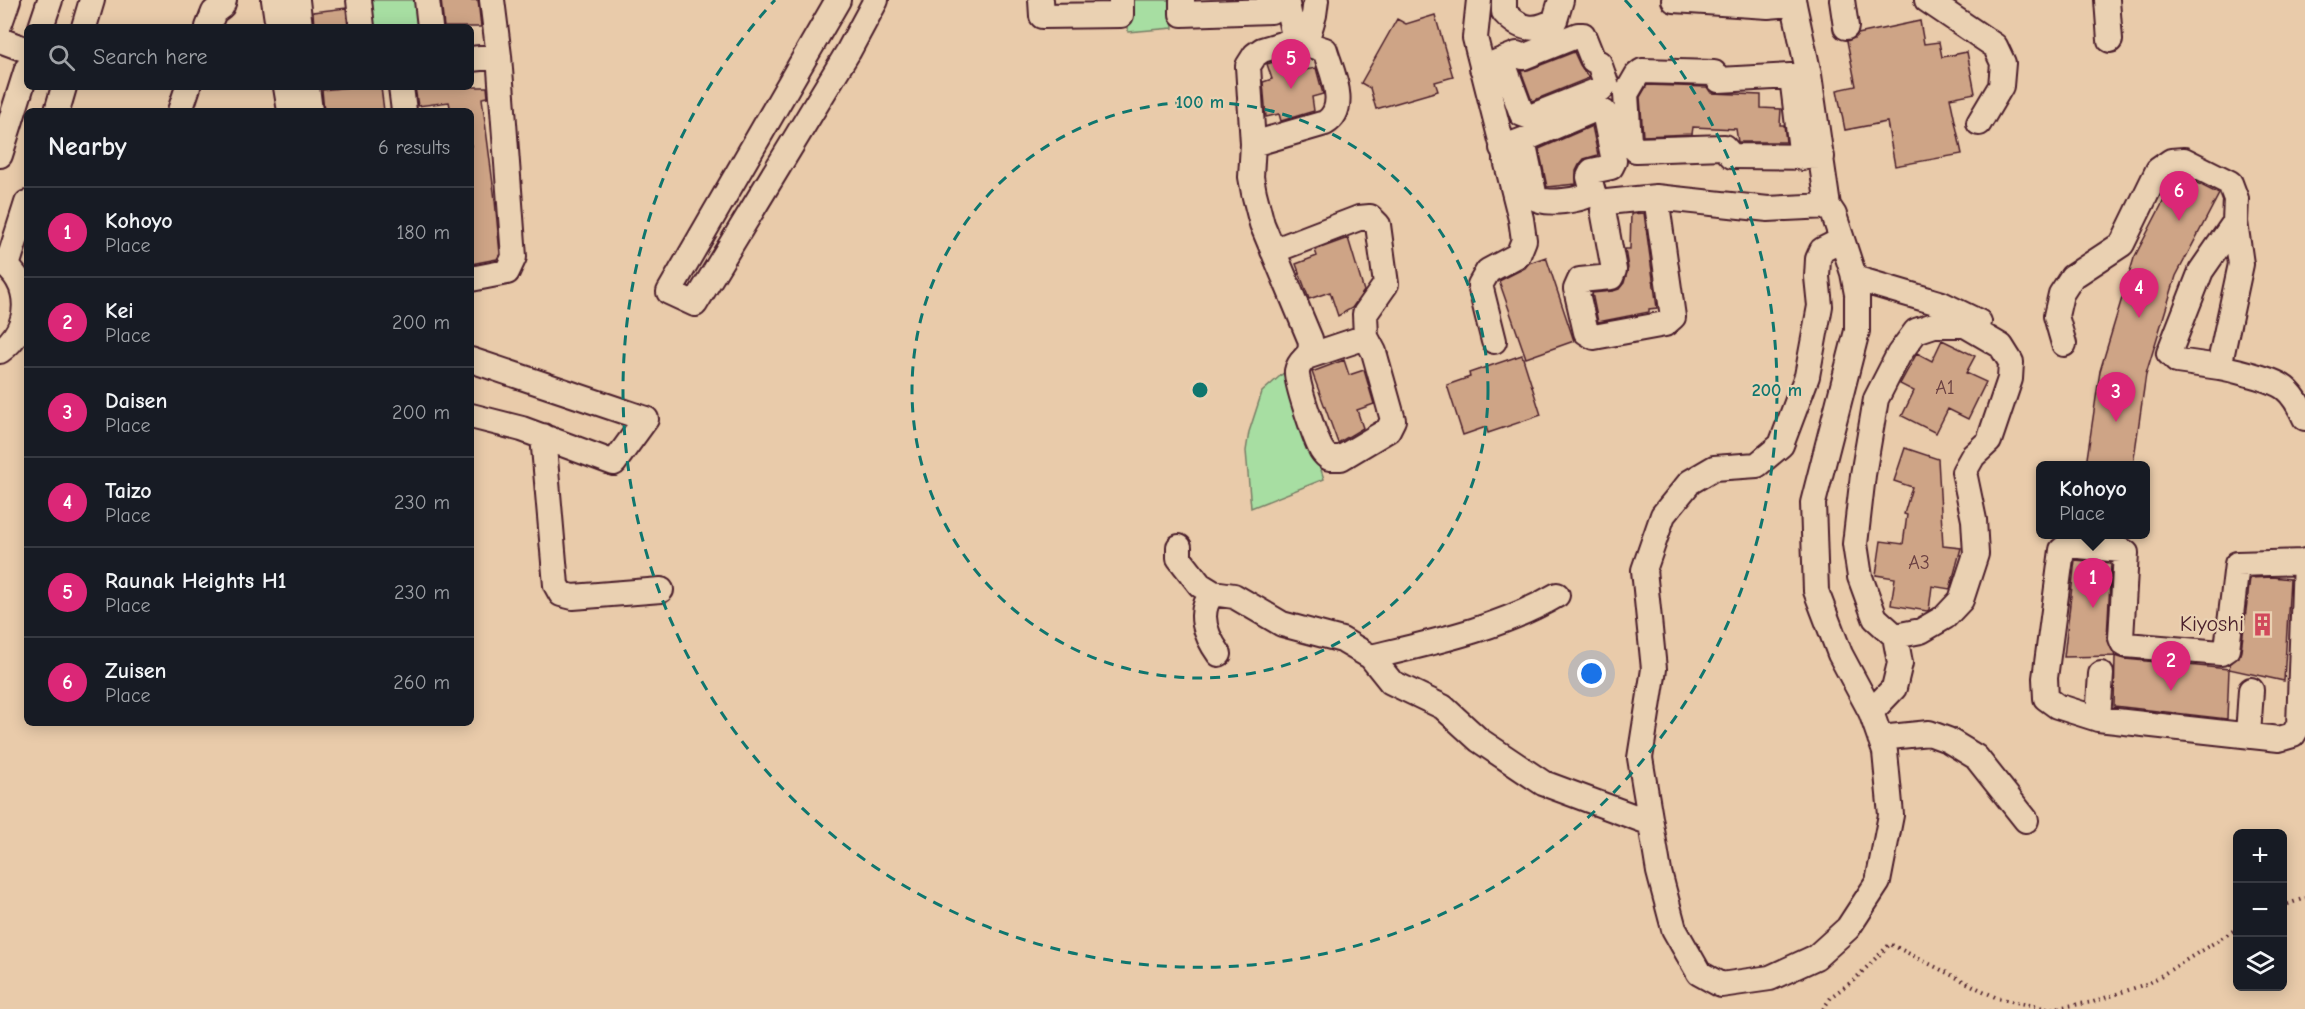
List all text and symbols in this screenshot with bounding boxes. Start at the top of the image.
search box [24,24,474,90]
pin: 5 [1272,40,1310,89]
icon: search [45,41,78,74]
text: Search here [93,44,208,70]
text: 100 m [1176,92,1224,113]
text: Nearby [48,132,127,162]
text: 6 results [378,136,450,159]
pin: 6 [2160,172,2198,221]
text: Kohoyo [105,208,173,234]
text: 1 [64,221,71,244]
text: 180 m [396,221,450,244]
text: Place [105,234,151,257]
pin: 4 [2120,268,2158,318]
text: Kei [105,298,134,324]
text: 2 [63,311,72,334]
text: 200 m [392,311,450,334]
text: Place [105,324,151,347]
pin: 3 [2096,372,2136,422]
house number: A1 [1935,376,1955,399]
centre of rings [1190,380,1210,400]
text: 200 m [1752,380,1802,401]
text: Daisen [105,388,167,414]
text: 3 [63,401,72,424]
text: 200 m [392,401,450,424]
text: Place [105,414,151,437]
popup [2036,461,2150,539]
text: Kohoyo [2059,476,2127,502]
text: Taizo [105,478,152,504]
text: 4 [63,491,72,514]
text: 230 m [394,491,450,514]
text: Place [2059,502,2105,525]
text: Place [105,504,151,527]
house number: A3 [1908,551,1930,574]
pin: 1 [2074,558,2112,608]
text: Raunak Heights H1 [105,568,286,594]
text: 5 [62,581,73,604]
text: 230 m [394,581,450,604]
text: Place [105,594,151,617]
place label: Kiyoshi [2180,611,2244,637]
building icon: Kiyoshi [2249,611,2275,637]
pin: 2 [2152,642,2190,691]
text: Zuisen [105,658,167,684]
your location [1577,659,1606,688]
text: 6 [62,671,73,694]
text: 260 m [393,671,450,694]
text: Place [105,684,151,707]
map controls [2233,829,2287,991]
button: + [2233,829,2287,883]
button: − [2233,883,2287,937]
button: layers [2233,937,2287,991]

